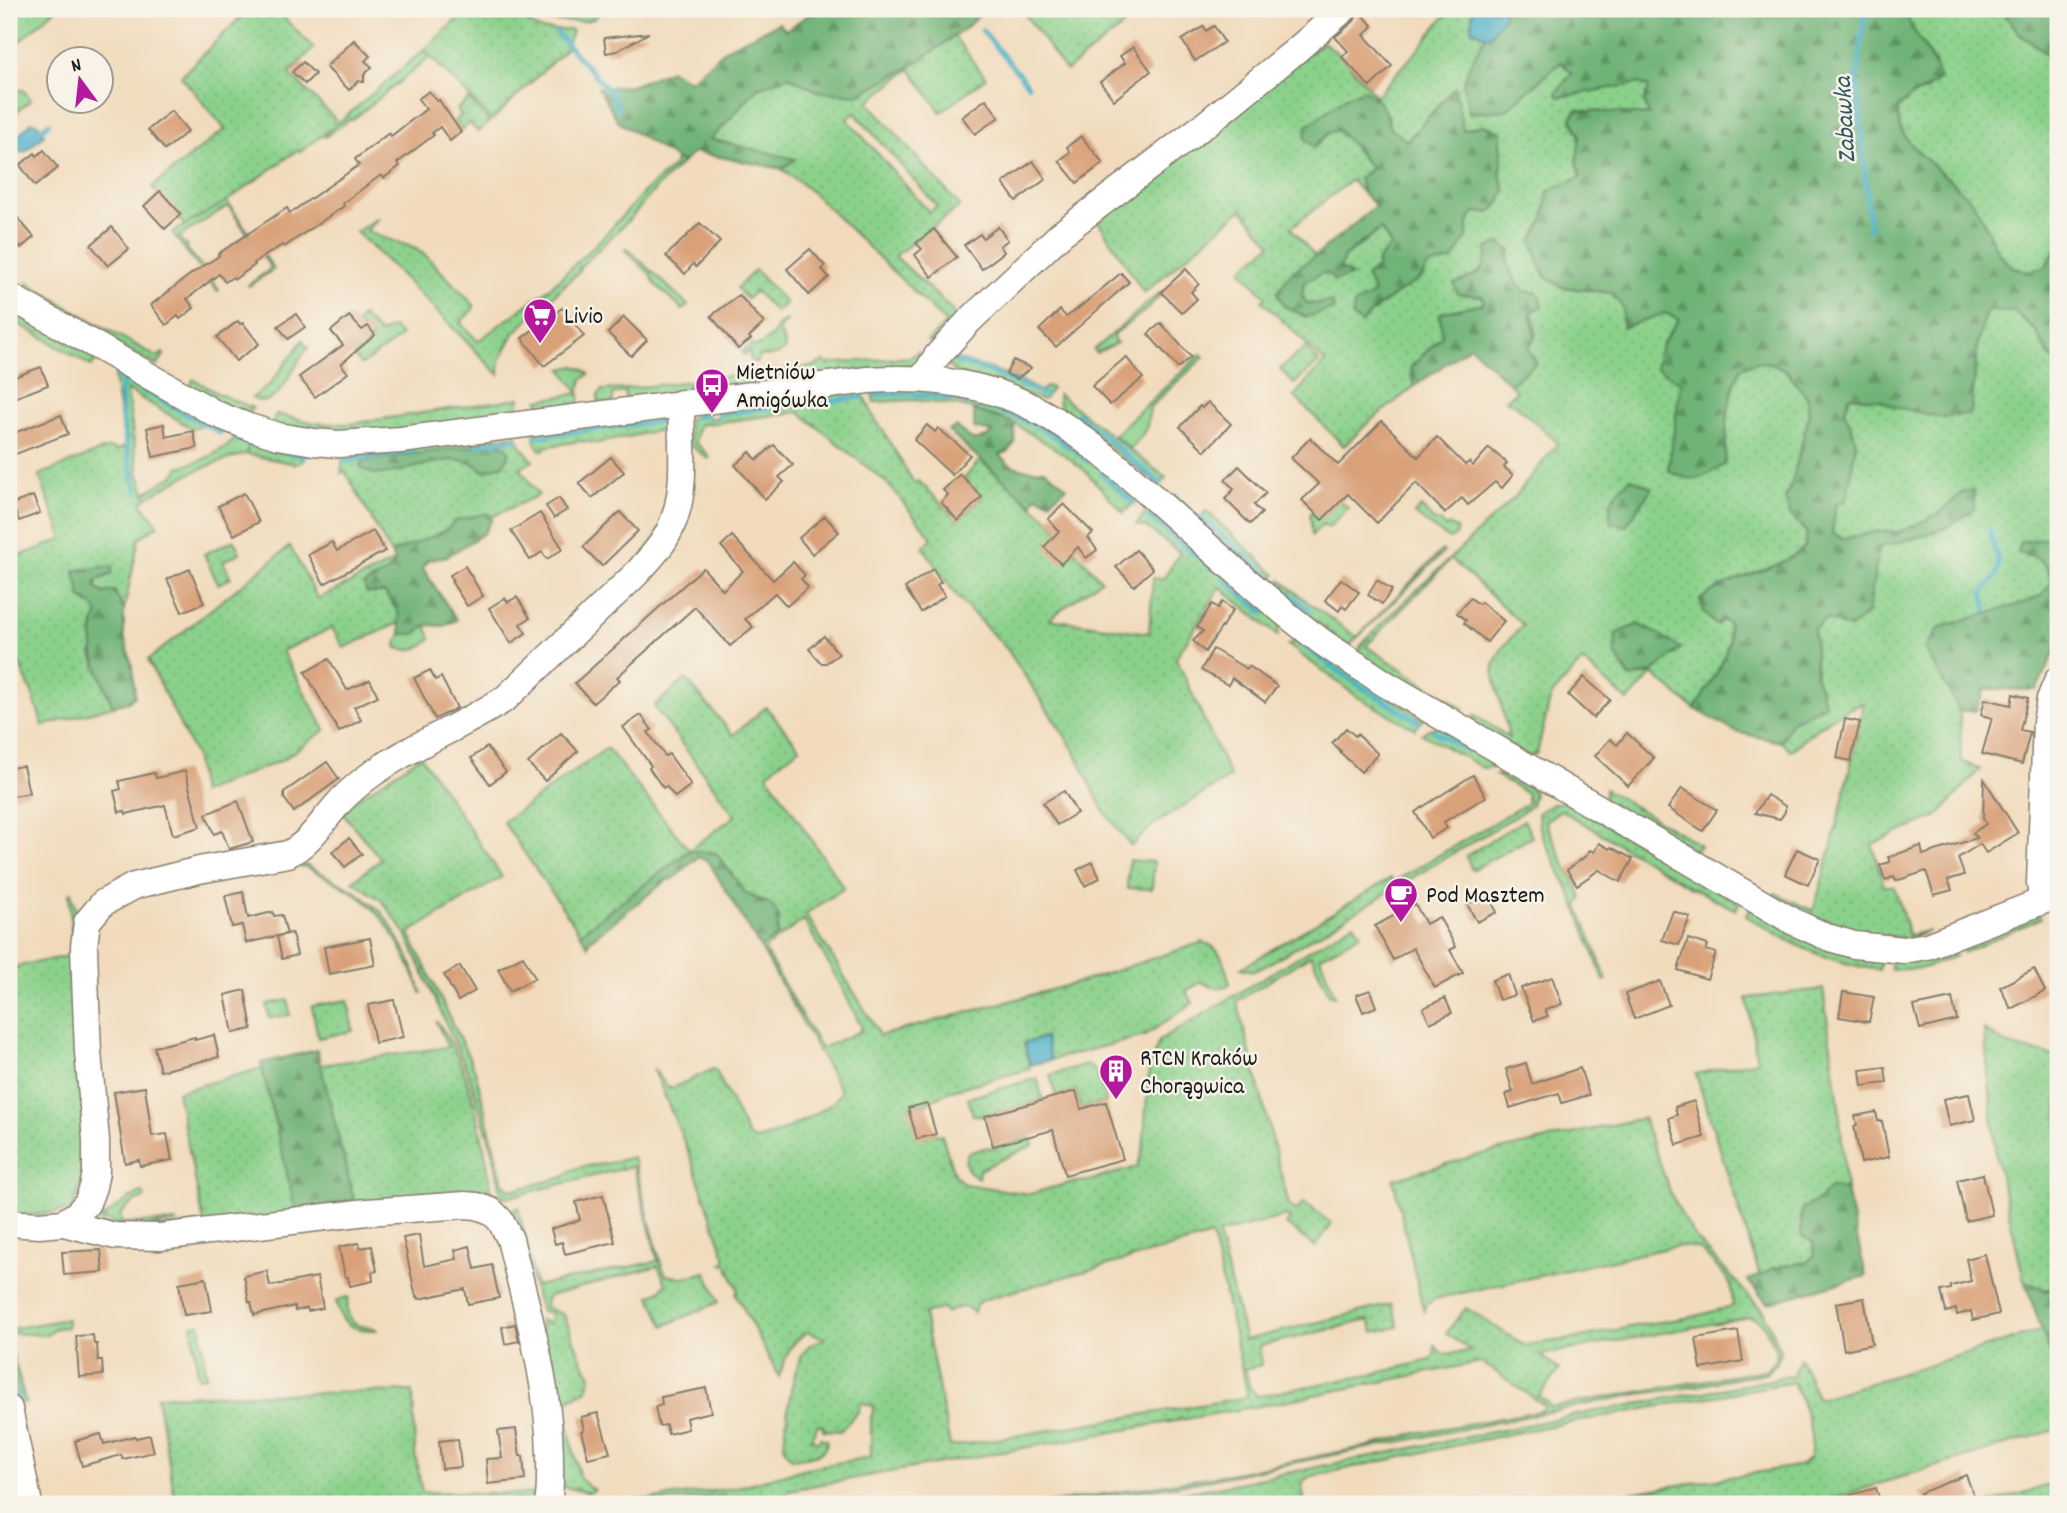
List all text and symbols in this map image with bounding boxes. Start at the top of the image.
north arrow [46,46,116,116]
text: N [68,53,85,81]
water label: Zabawka [1826,74,1867,164]
supermarket icon: Livio [521,296,559,345]
place label: Livio [564,301,603,335]
place label: Mietniów Amigówka [736,357,828,419]
bus stop icon: Mietniów Amigówka [693,366,731,415]
cafe icon: Pod Masztem [1382,875,1420,924]
place label: Pod Masztem [1426,880,1545,914]
place label: RTCN Kraków Chorągwica [1140,1043,1258,1105]
building icon: RTCN Kraków Chorągwica [1097,1052,1135,1101]

